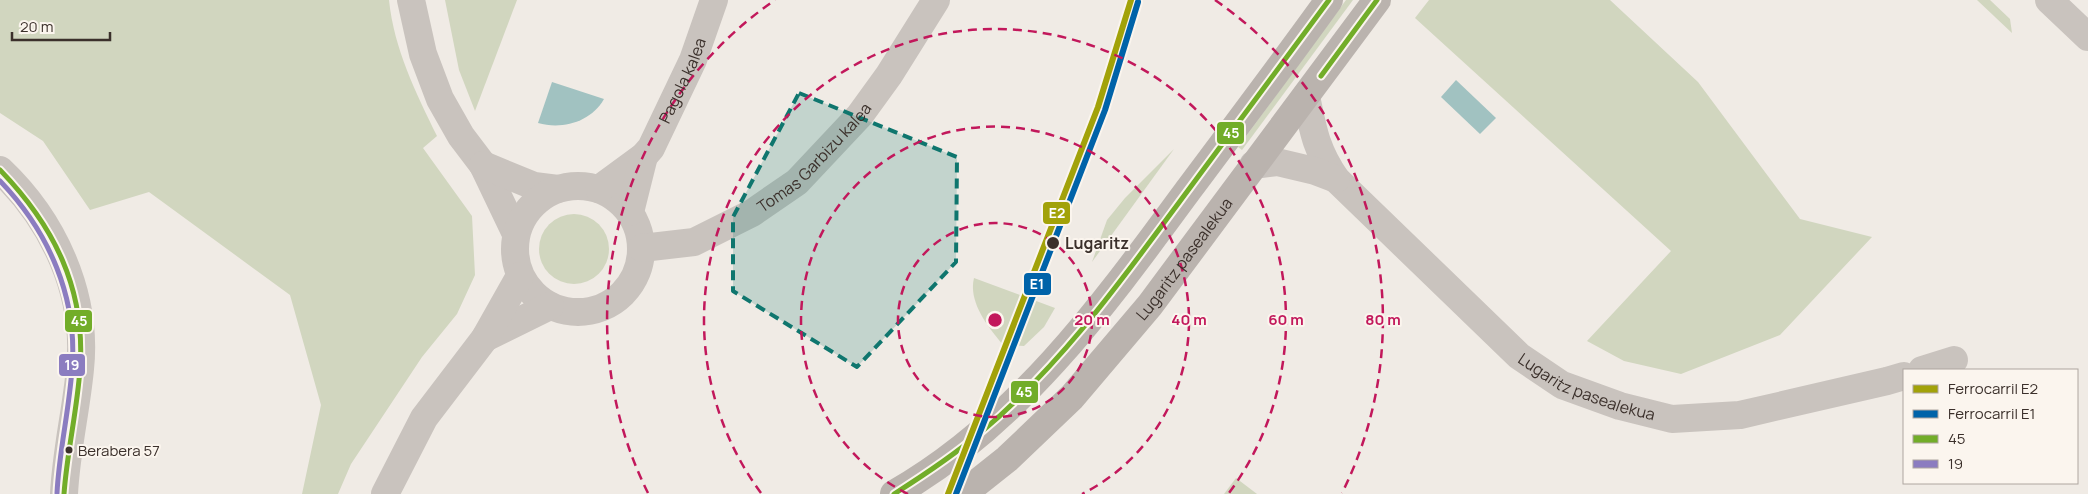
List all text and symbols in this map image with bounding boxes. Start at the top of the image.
scale bar [12,10,110,42]
text: 20 m [20,16,53,37]
street label: Pagola kalea [653,35,711,127]
street label: Tomas Garbizu kalea [753,98,876,217]
line badge: 45 [1216,121,1245,145]
text: 45 [1223,123,1239,142]
street label: Lugaritz pasealekua [1131,193,1237,325]
line badge: E2 [1042,201,1071,225]
text: E2 [1049,203,1065,222]
place label: Lugaritz [1065,232,1129,254]
marker: Lugaritz [1045,235,1061,251]
line badge: E1 [1023,272,1052,296]
text: E1 [1030,274,1044,293]
line badge: 45 [64,309,93,333]
text: 20 m [1074,309,1110,330]
text: 40 m [1171,309,1207,330]
text: 60 m [1268,309,1304,330]
text: 80 m [1365,309,1401,330]
text: 45 [71,311,87,330]
centre of rings [986,311,1004,329]
street label: Lugaritz pasealekua [1514,348,1657,425]
line badge: 19 [58,353,86,377]
text: 19 [65,355,79,374]
legend [1903,369,2078,484]
text: Ferrocarril E2 [1948,378,2038,399]
line badge: 45 [1010,380,1039,404]
text: 45 [1016,382,1032,401]
text: Ferrocarril E1 [1948,403,2035,424]
text: 45 [1948,428,1966,449]
place label: Berabera 57 [78,440,160,461]
marker: Berabera 57 [64,445,74,455]
text: 19 [1948,453,1963,474]

